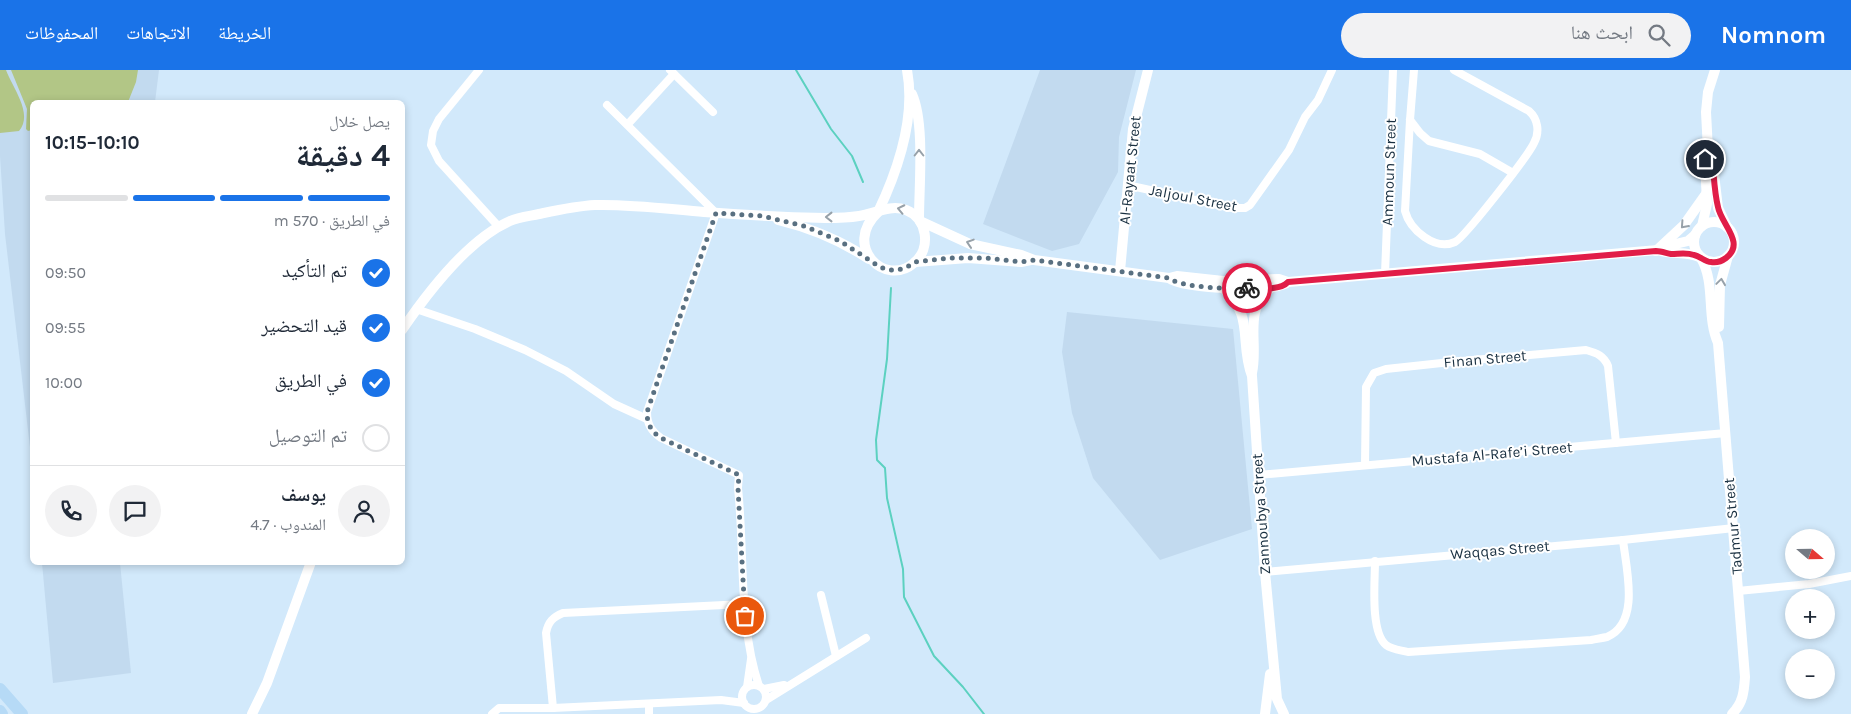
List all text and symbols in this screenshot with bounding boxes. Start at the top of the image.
search box [1341,13,1691,58]
icon: search [1645,21,1673,49]
text: Nomnom [1721,21,1826,49]
text: المحفوظات [25,22,98,44]
text: الاتجاهات [126,22,190,44]
text: الخريطة [218,22,271,44]
text: ابحث هنا [1571,22,1633,44]
text: يصل خلال [329,112,390,131]
street label: Al-Rayaat Street [1115,114,1145,225]
street label: Ammoun Street [1378,117,1400,226]
text: 10:10–10:15 [45,132,139,154]
text: 4 دقيقة [296,137,390,174]
pin [1684,138,1726,180]
icon: home [1691,145,1719,173]
one-way arrow [914,149,924,156]
street label: Jaljoul Street [1147,181,1239,215]
one-way arrow [896,205,905,215]
text: في الطريق · 570 m [274,211,390,230]
one-way arrow [825,212,832,222]
one-way arrow [1681,219,1690,228]
one-way arrow [966,239,975,249]
icon: check [362,259,390,287]
text: تم التأكيد [282,260,347,282]
text: 09:50 [45,263,86,282]
courier [1222,263,1272,313]
icon: bike [1233,274,1261,302]
one-way arrow [1715,277,1726,285]
icon: check [362,314,390,342]
text: قيد التحضير [261,315,347,337]
text: 09:55 [45,318,86,337]
street label: Finan Street [1443,346,1528,372]
icon: check [362,369,390,397]
text: في الطريق [275,370,347,392]
text: 10:00 [45,373,82,392]
text: تم التوصيل [269,425,347,447]
street label: Mustafa Al-Rafe’i Street [1411,438,1573,470]
street label: Zannoubya Street [1248,452,1274,575]
street label: Tadmur Street [1720,477,1746,575]
text: يوسف [281,484,326,506]
button: phone [45,485,97,537]
button: chat [109,485,161,537]
button: person [338,485,390,537]
text: المندوب · 4.7 [250,515,326,534]
north arrow [1785,529,1835,579]
map controls [1785,529,1835,699]
street label: Waqqas Street [1450,537,1551,563]
button: + [1785,589,1835,639]
pin [724,595,766,637]
icon: bag [731,602,759,630]
button: − [1785,649,1835,699]

